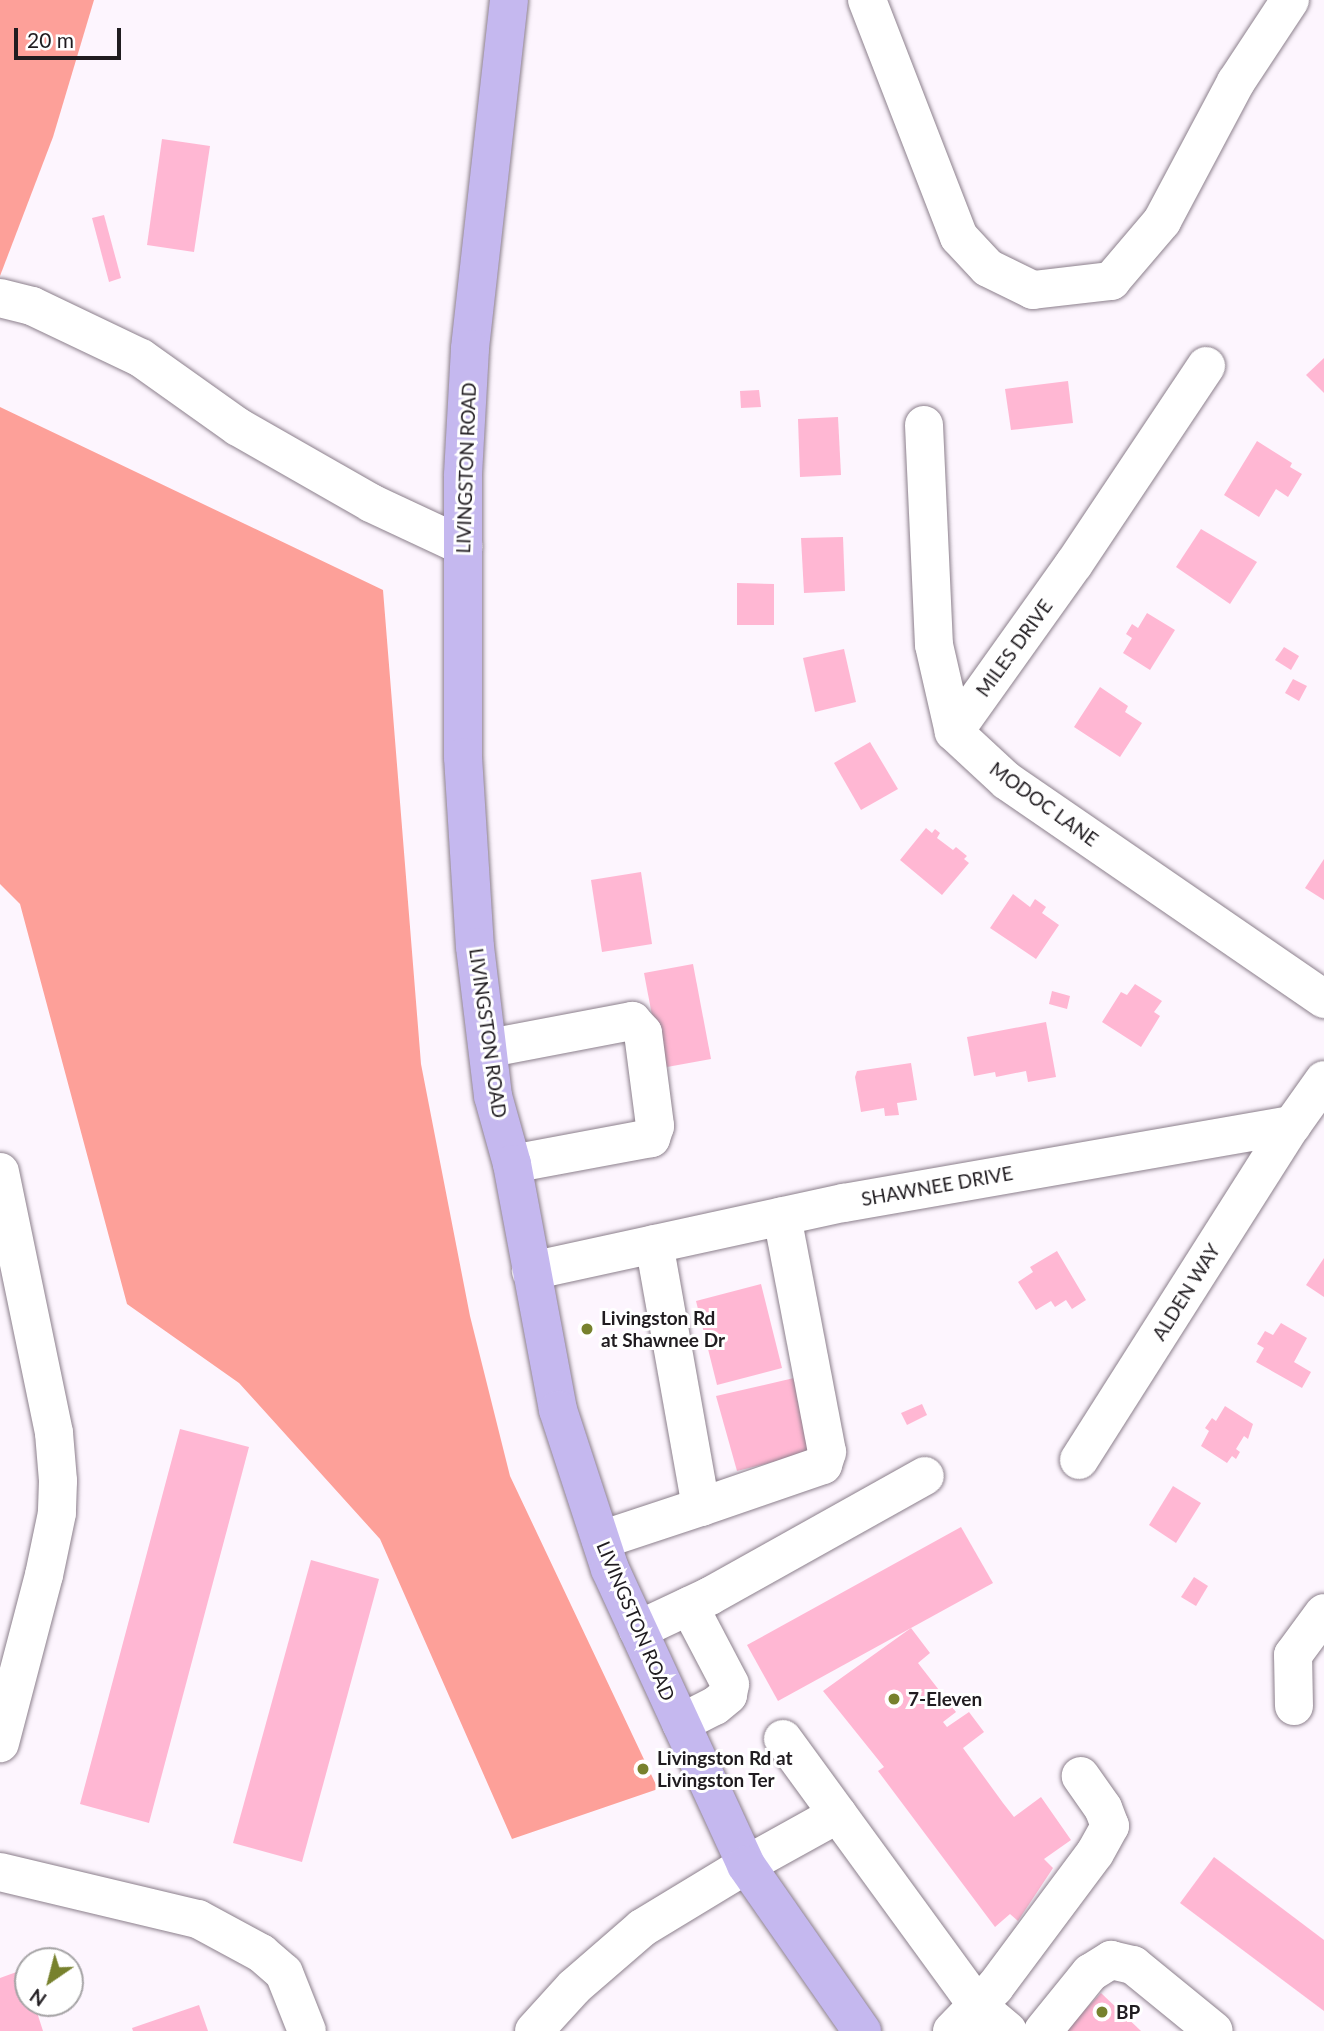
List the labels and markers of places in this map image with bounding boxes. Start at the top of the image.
place label: Livingston Rd at Shawnee Dr [601,1307,725,1351]
marker: Livingston Rd at Shawnee Dr [579,1321,595,1337]
place label: 7-Eleven [908,1688,982,1710]
marker: 7-Eleven [886,1691,902,1707]
place label: Livingston Rd at Livingston Ter [657,1747,793,1791]
marker: Livingston Rd at Livingston Ter [635,1761,651,1777]
place label: BP [1116,2001,1140,2023]
marker: BP [1094,2004,1110,2020]

